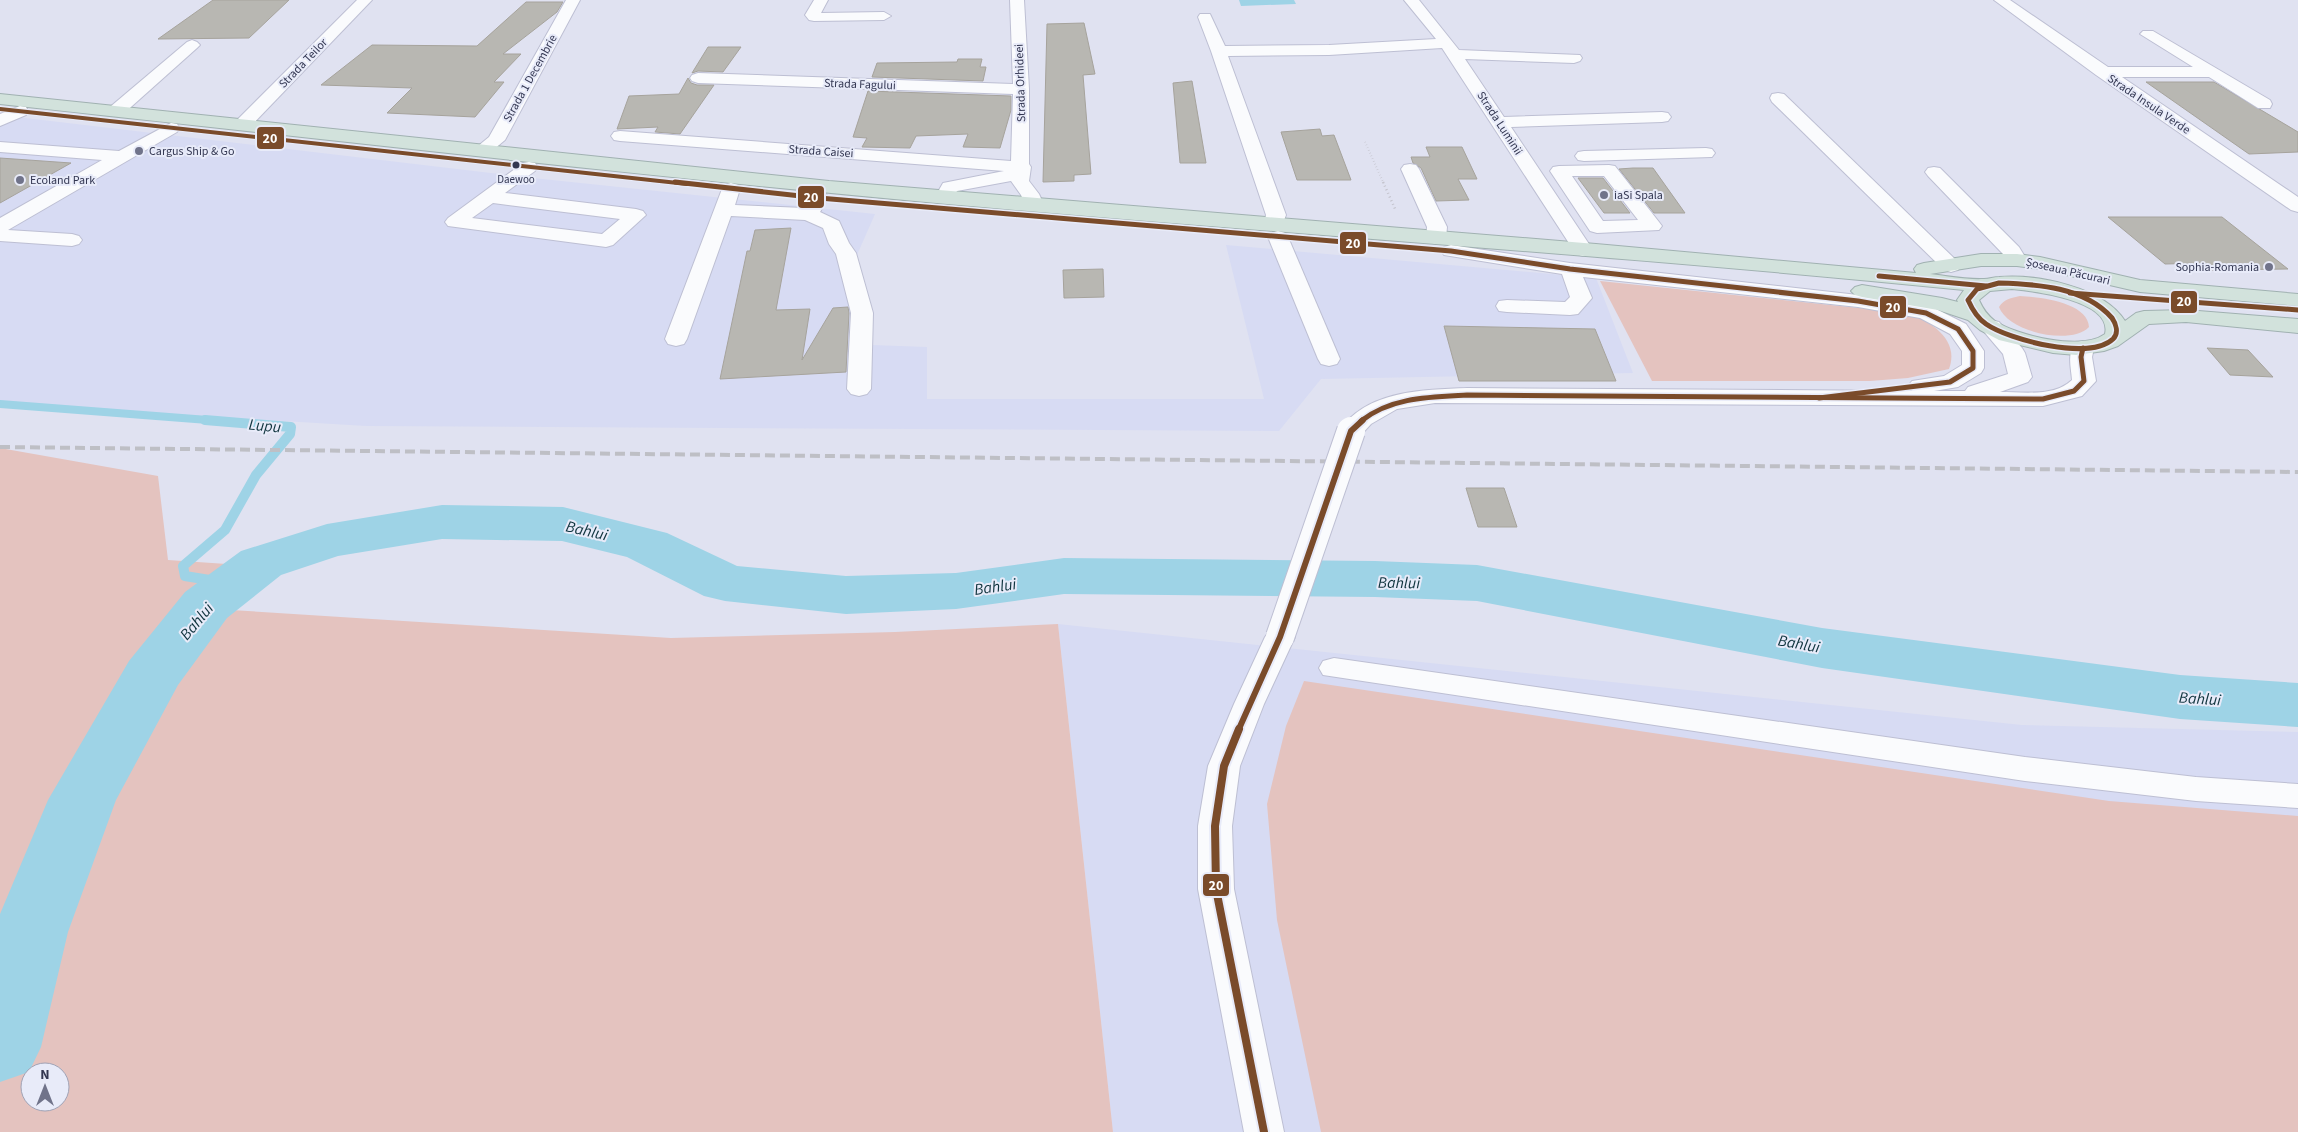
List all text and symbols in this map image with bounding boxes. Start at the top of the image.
street label: Strada 1 Decembrie [499,31,562,125]
street label: Strada Teilor [275,34,332,92]
street label: Strada Orhideei [1011,43,1030,122]
street label: Strada Insula Verde [2104,70,2194,138]
street label: Strada Fagului [824,75,896,94]
street label: Strada Luminii [1473,88,1527,158]
line badge: 20 [256,126,285,150]
text: 20 [263,129,277,149]
street label: Strada Caisei [788,141,854,162]
place label: Cargus Ship & Go [149,143,235,160]
marker: Cargus Ship & Go [133,145,145,157]
marker: Daewoo [511,160,521,170]
place label: Ecoland Park [30,172,95,189]
place label: Daewoo [497,172,535,187]
marker: Ecoland Park [14,174,26,186]
line badge: 20 [797,185,825,209]
place label: iaSi Spala [1614,187,1663,204]
text: 20 [804,188,818,208]
marker: iaSi Spala [1598,189,1610,201]
line badge: 20 [1339,231,1367,255]
text: 20 [1346,234,1360,254]
street label: Șoseaua Păcurari [2024,254,2112,289]
place label: Sophia-Romania [2175,259,2259,276]
marker: Sophia-Romania [2263,261,2275,273]
line badge: 20 [2170,290,2198,314]
text: 20 [2177,292,2191,312]
line badge: 20 [1879,295,1907,319]
text: 20 [1886,298,1900,318]
water label: Lupu [248,414,282,438]
water label: Bahlui [564,516,610,546]
water label: Bahlui [1378,572,1420,594]
water label: Bahlui [973,573,1018,601]
water label: Bahlui [175,598,219,645]
water label: Bahlui [1776,629,1822,659]
water label: Bahlui [2178,687,2222,711]
line badge: 20 [1202,873,1230,897]
text: 20 [1209,876,1223,896]
north arrow [20,1062,70,1112]
text: N [40,1065,50,1085]

